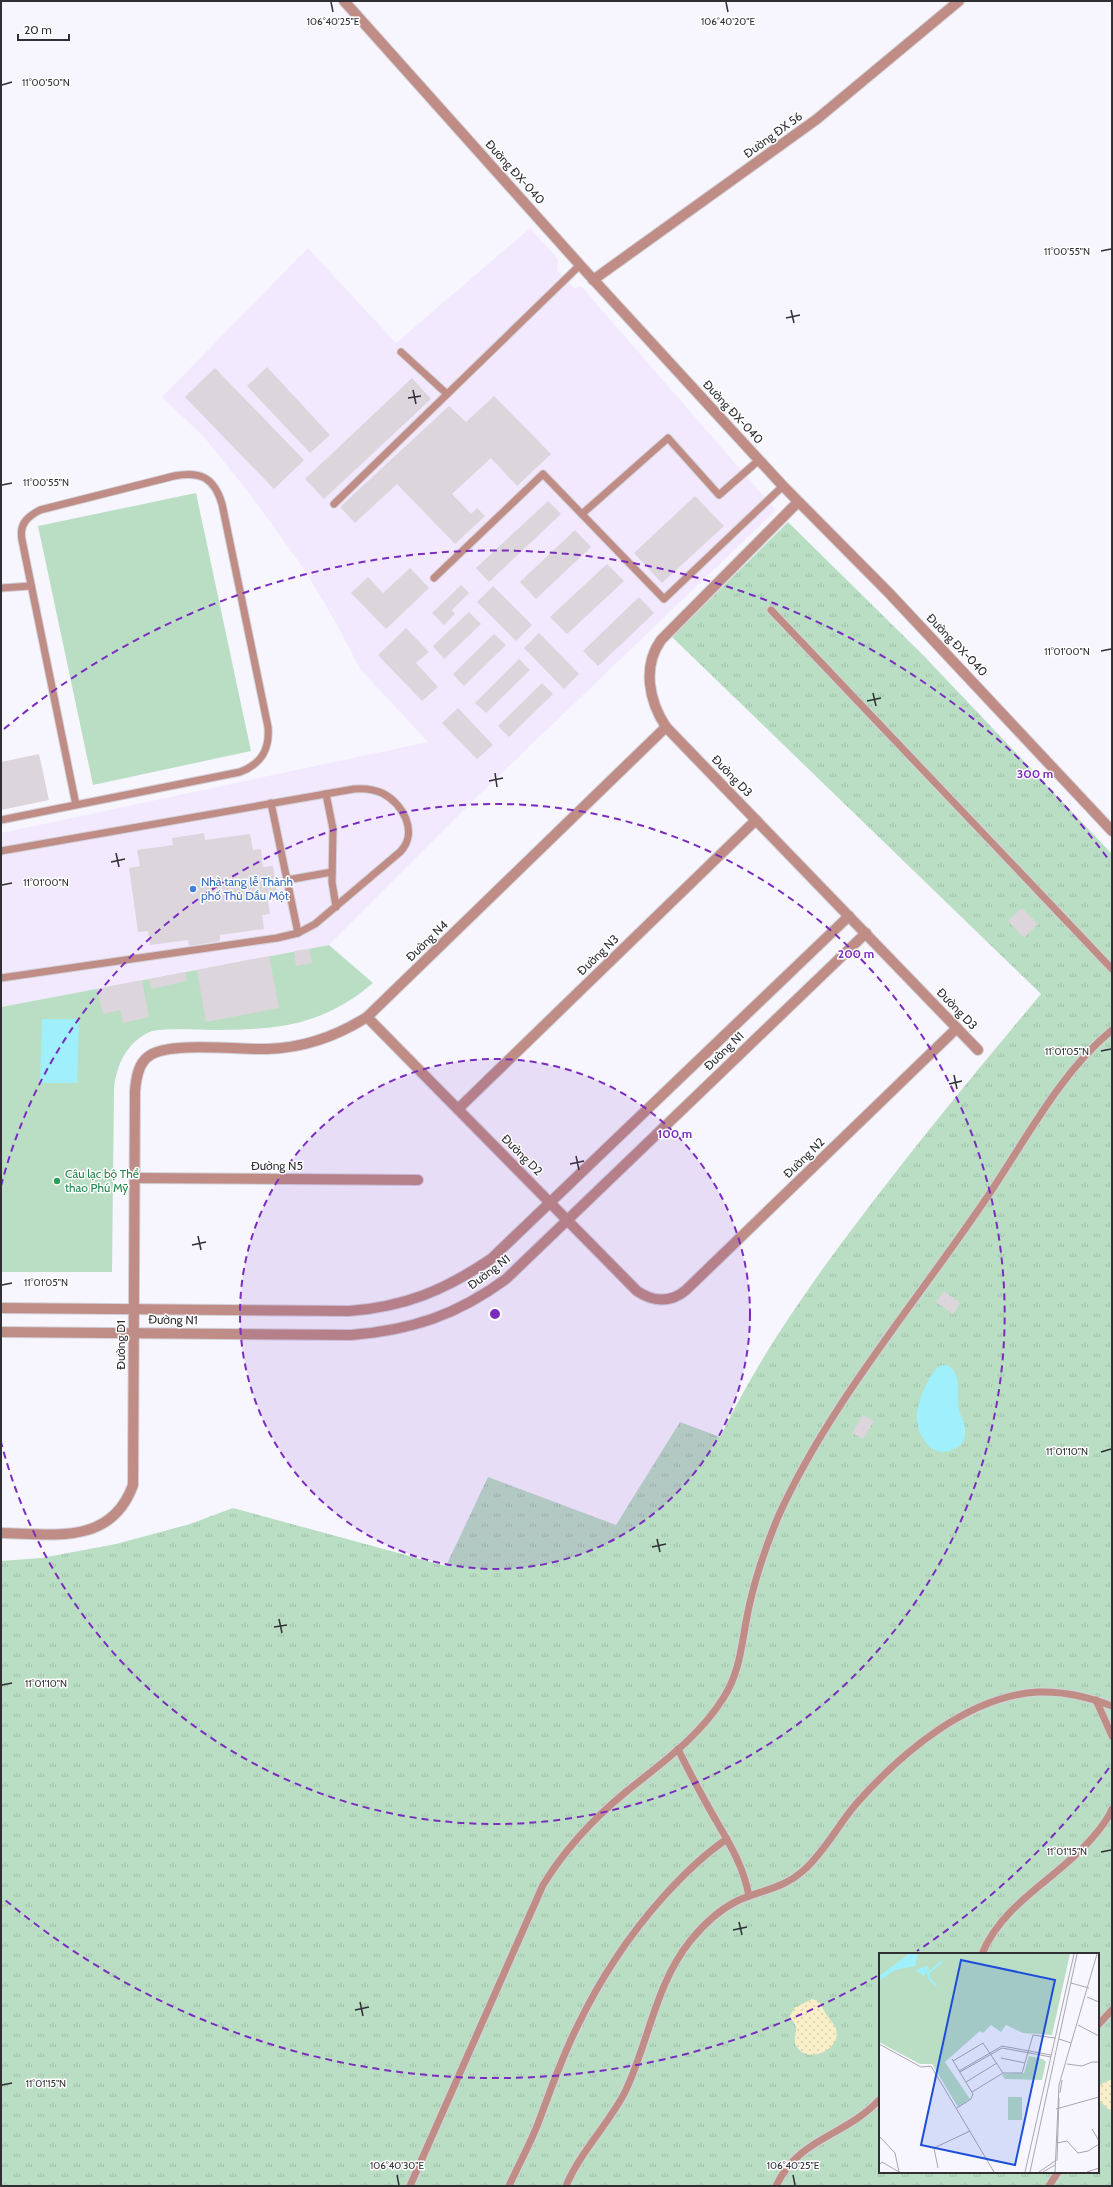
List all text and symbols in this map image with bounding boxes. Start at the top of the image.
text: 106°40'25"E [307,15,360,28]
text: 106°40'20"E [701,15,755,28]
scale bar [18,16,69,42]
text: 20 m [24,22,52,37]
text: 11°00'50"N [22,76,70,89]
street label: Đường ĐX 56 [740,108,805,161]
street label: Đường ĐX-040 [483,136,548,207]
text: 11°00'55"N [1044,245,1090,258]
street label: Đường ĐX-040 [700,377,767,447]
text: 11°00'55"N [23,476,69,489]
street label: Đường ĐX-040 [924,610,991,679]
text: 11°01'00"N [1044,645,1090,658]
street label: Đường D3 [709,752,756,800]
text: 300 m [1017,766,1053,781]
place label: Nhà tang lễ Thành phố Thủ Dầu Một [201,874,293,903]
text: 11°01'00"N [23,876,69,889]
marker: Nhà tang lễ Thành phố Thủ Dầu Một [188,884,198,894]
street label: Đường N4 [403,917,451,964]
street label: Đường N3 [574,931,622,978]
text: 200 m [838,946,874,961]
street label: Đường D3 [934,985,981,1033]
street label: Đường N1 [701,1028,747,1073]
text: 11°01'05"N [1045,1045,1089,1058]
text: 100 m [658,1126,692,1141]
street label: Đường D2 [499,1131,546,1178]
street label: Đường N2 [780,1134,827,1181]
street label: Đường N5 [251,1158,303,1173]
place label: Câu lạc bộ Thể thao Phú Mỹ [65,1166,139,1195]
marker: Câu lạc bộ Thể thao Phú Mỹ [52,1176,62,1186]
street label: Đường N1 [464,1251,513,1292]
text: 11°01'05"N [24,1276,68,1289]
centre of rings [488,1307,502,1321]
street label: Đường N1 [148,1312,198,1327]
street label: Đường D1 [113,1320,128,1370]
text: 11°01'10"N [1046,1445,1088,1458]
text: 11°01'10"N [25,1677,67,1690]
text: 11°01'15"N [1047,1845,1087,1858]
inset map [879,1953,1099,2173]
text: 11°01'15"N [26,2077,66,2090]
text: 106°40'30"E [370,2159,424,2172]
text: 106°40'25"E [767,2159,820,2172]

